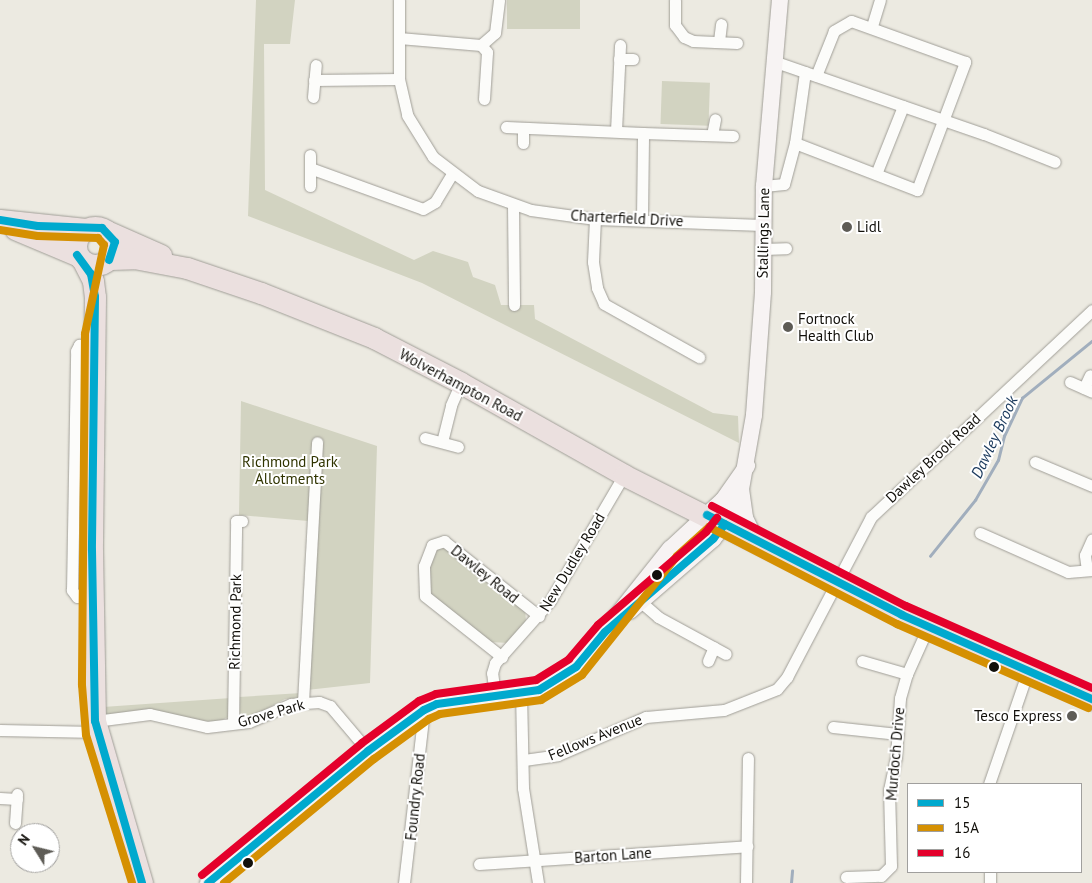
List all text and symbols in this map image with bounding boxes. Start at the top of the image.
street label: Stallings Lane [753,188,773,278]
street label: Charterfield Drive [570,206,684,230]
place label: Lidl [857,218,881,236]
marker: Lidl [841,221,853,233]
place label: Fortnock Health Club [798,309,874,344]
marker: Fortnock Health Club [782,321,794,333]
street label: Wolverhampton Road [396,345,526,425]
water label: Dawley Brook [966,393,1022,481]
street label: Dawley Brook Road [882,409,984,507]
park label: Richmond Park Allotments [242,452,338,487]
street label: New Dudley Road [535,509,609,615]
street label: Dawley Road [447,541,523,607]
unlabelled marker [652,570,662,580]
street label: Richmond Park [225,574,245,670]
unlabelled marker [989,662,999,672]
street label: Grove Park [236,695,306,731]
street label: Murdoch Drive [882,707,908,801]
place label: Tesco Express [974,707,1062,725]
street label: Fellows Avenue [545,710,645,764]
marker: Tesco Express [1066,710,1078,722]
street label: Foundry Road [401,752,429,842]
legend [907,783,1082,873]
text: 15 [954,793,970,812]
text: 15A [954,818,979,837]
north arrow [10,823,60,873]
text: N [14,831,34,849]
street label: Barton Lane [574,843,652,867]
text: 16 [954,843,970,862]
unlabelled marker [243,858,253,868]

